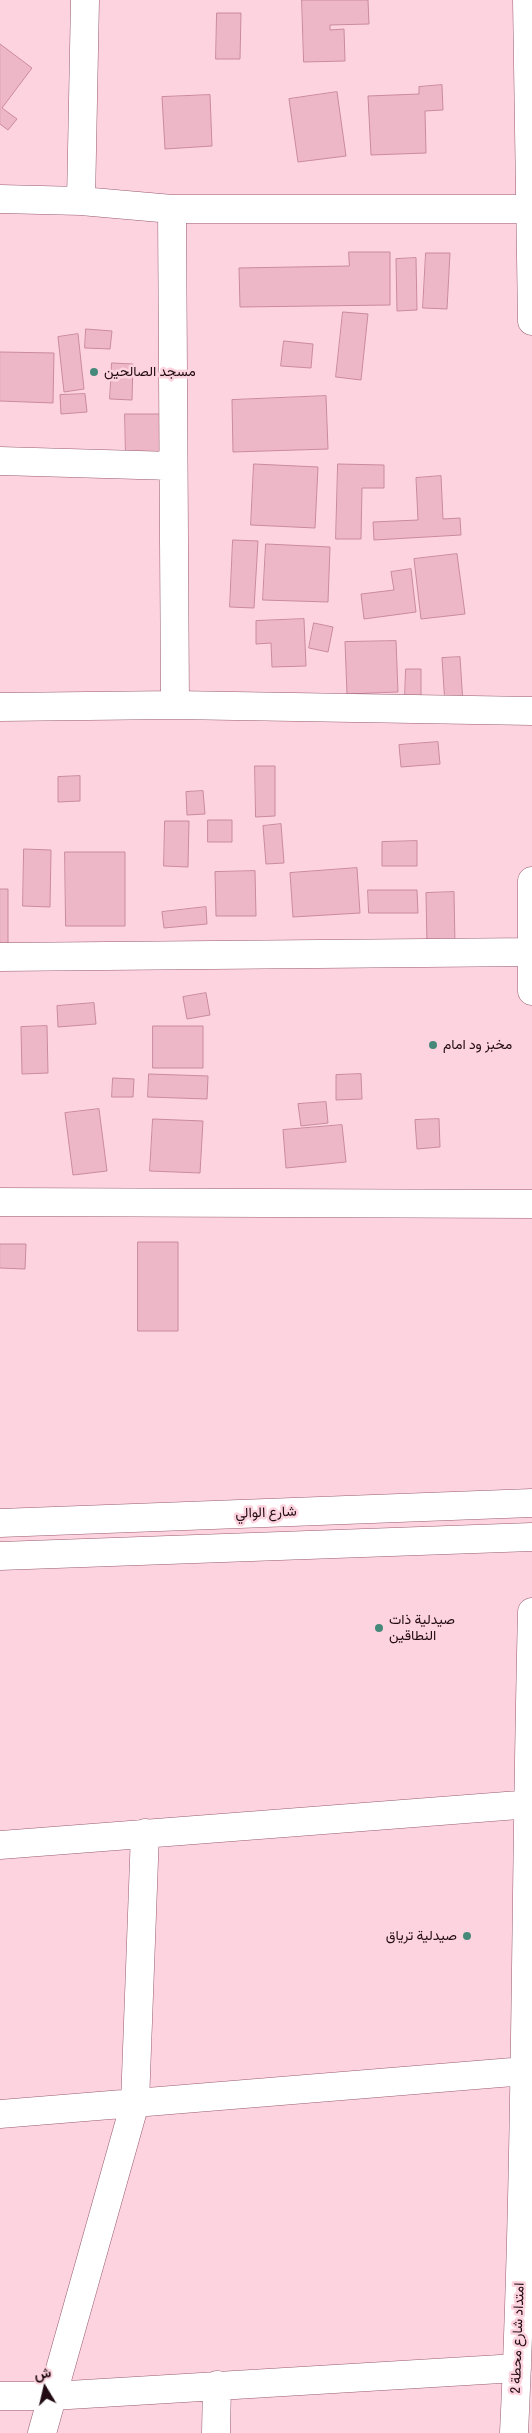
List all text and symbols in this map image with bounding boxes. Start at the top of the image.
place label: مسجد الصالحين [104,364,196,380]
marker: مسجد الصالحين [88,366,100,378]
place label: مخبز ود امام [443,1037,512,1053]
marker: مخبز ود امام [427,1039,439,1051]
street label: شارع الوالي [235,1504,297,1522]
place label: صيدلية ذات النطاقين [389,1612,455,1644]
marker: صيدلية ذات النطاقين [373,1622,385,1634]
place label: صيدلية ترياق [386,1928,457,1944]
marker: صيدلية ترياق [461,1930,473,1942]
street label: امتداد شارع محطة 2 [508,2282,528,2394]
north arrow [20,2363,70,2413]
text: ش [33,2363,52,2383]

